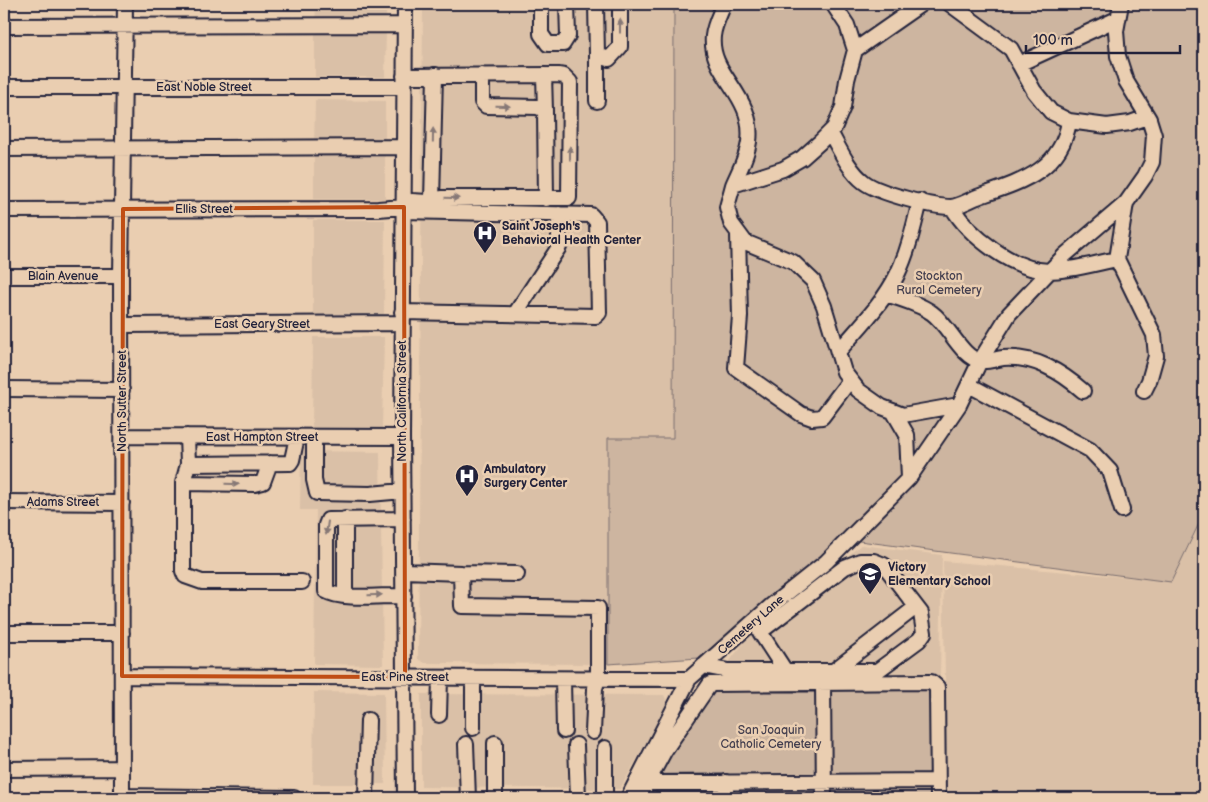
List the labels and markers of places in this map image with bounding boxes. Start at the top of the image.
place label: Saint Joseph's Behavioral Health Center [502,219,641,248]
hospital icon: Saint Joseph's Behavioral Health Center [472,220,498,254]
place label: Ambulatory Surgery Center [483,462,567,491]
hospital icon: Ambulatory Surgery Center [454,463,480,497]
place label: Victory Elementary School [888,560,991,589]
school or university icon: Victory Elementary School [857,561,883,595]

